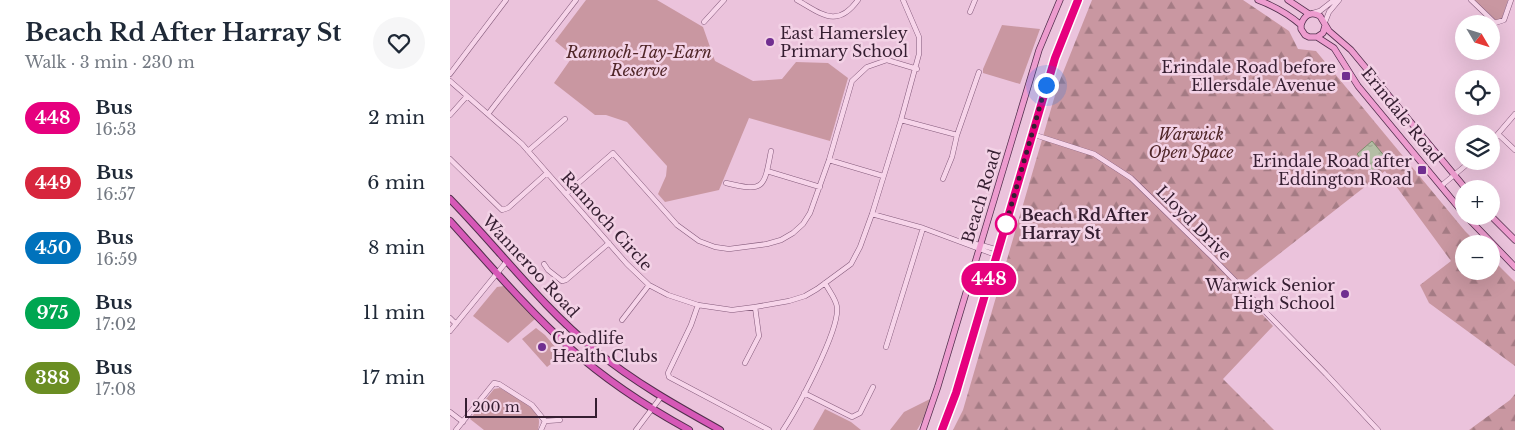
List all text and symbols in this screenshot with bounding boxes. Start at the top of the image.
north arrow [1455,15,1500,60]
map controls [1455,15,1500,280]
button: heart [373,17,425,69]
text: Beach Rd After Harray St [25,18,341,47]
place label: East Hamersley Primary School [780,23,908,61]
marker: East Hamersley Primary School [764,36,776,48]
park label: Rannoch-Tay-Earn Reserve [565,42,712,80]
text: Walk · 3 min · 230 m [25,52,195,72]
place label: Erindale Road before Ellersdale Avenue [1161,57,1336,95]
street label: Erindale Road [1357,63,1447,167]
marker: Erindale Road before Ellersdale Avenue [1340,70,1352,82]
button: locate [1455,70,1500,115]
your location [1034,73,1059,98]
text: Bus [95,96,133,119]
text: 2 min [368,106,425,129]
text: 448 [35,107,70,129]
text: 16:53 [95,119,136,139]
park label: Warwick Open Space [1148,124,1234,162]
button: layers [1455,125,1500,170]
street label: Beach Road [957,146,1005,245]
place label: Erindale Road after Eddington Road [1252,151,1412,189]
text: Bus [96,161,133,184]
marker: Erindale Road after Eddington Road [1416,164,1428,176]
street label: Rannoch Circle [557,167,657,275]
text: 6 min [367,171,425,194]
text: 449 [35,172,71,194]
button: + [1455,180,1500,225]
street label: Lloyd Drive [1152,181,1236,265]
text: 16:57 [96,184,135,204]
place label: Beach Rd After Harray St [1021,205,1148,243]
street label: Wanneroo Road [478,210,584,322]
marker: Beach Rd After Harray St [995,213,1017,235]
text: Bus [96,226,134,249]
button: − [1455,235,1500,280]
text: 8 min [368,236,425,259]
text: 450 [35,237,71,259]
text: 16:59 [96,249,138,269]
line badge: 448 [960,263,1018,295]
text: 448 [971,268,1007,290]
place label: Warwick Senior High School [1204,275,1335,313]
marker: Warwick Senior High School [1339,288,1351,300]
text: Bus [95,291,132,314]
text: 11 min [363,301,425,324]
text: 975 [37,302,68,324]
text: 17:02 [95,314,136,334]
place label: Goodlife Health Clubs [552,328,658,366]
marker: Goodlife Health Clubs [536,341,548,353]
text: Bus [95,356,132,379]
text: 17 min [362,366,425,389]
text: 388 [35,367,70,389]
text: 17:08 [95,379,136,399]
scale bar [465,395,598,418]
text: 200 m [472,398,520,416]

